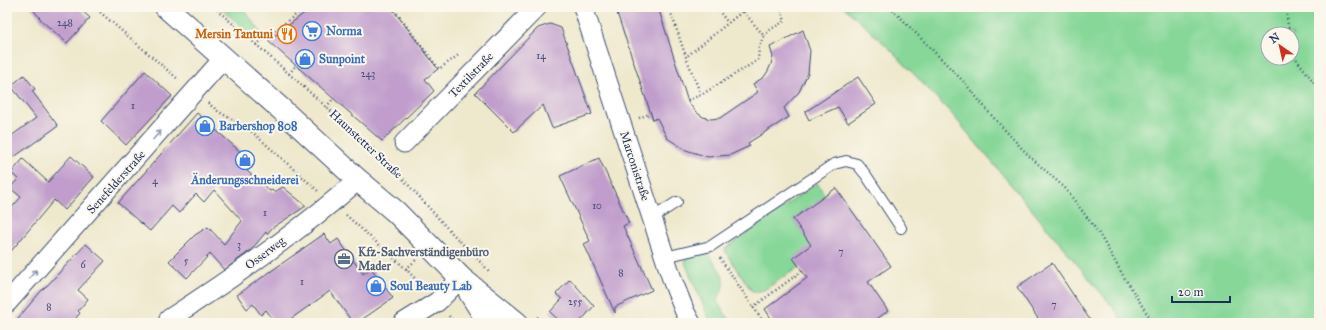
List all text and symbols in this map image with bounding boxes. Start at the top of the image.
house number: 248 [57,17,73,29]
supermarket icon: Norma [301,20,323,42]
restaurant icon: Mersin Tantuni [276,23,298,45]
place label: Norma [326,24,363,38]
north arrow [1260,26,1300,66]
place label: Mersin Tantuni [195,27,274,41]
text: N [1267,30,1283,46]
shop icon: Sunpoint [294,48,316,70]
street label: Textilstraße [446,49,496,101]
house number: 14 [536,50,546,62]
place label: Sunpoint [319,52,366,67]
house number: 243 [361,68,375,80]
house number: 1 [131,100,135,112]
street label: Haunstetter Straße [327,107,405,181]
shop icon: Barbershop 808 [194,115,216,137]
place label: Barbershop 808 [219,119,297,134]
street label: Marconistraße [617,129,653,203]
one-way arrow [152,130,161,141]
street label: Senefelderstraße [84,147,148,217]
shop icon: Änderungsschneiderei [234,149,256,171]
place label: Änderungsschneiderei [190,172,299,188]
house number: 4 [152,175,158,187]
house number: 10 [592,200,602,212]
house number: 1 [263,207,267,219]
street label: Osserweg [242,233,288,273]
house number: 3 [237,239,241,251]
place label: Kfz-Sachverständigenbüro Mader [358,245,489,273]
house number: 7 [838,246,844,258]
office icon: Kfz-Sachverständigenbüro Mader [333,248,355,270]
house number: 5 [184,255,189,267]
house number: 6 [80,259,86,271]
house number: 8 [618,267,624,279]
one-way arrow [28,270,37,280]
shop icon: Soul Beauty Lab [365,275,387,297]
house number: 1 [300,276,304,288]
scale bar [1172,278,1230,304]
place label: Soul Beauty Lab [390,279,472,294]
text: 20 m [1178,285,1204,299]
house number: 255 [568,296,582,308]
house number: 7 [1051,299,1057,311]
house number: 8 [46,301,52,313]

